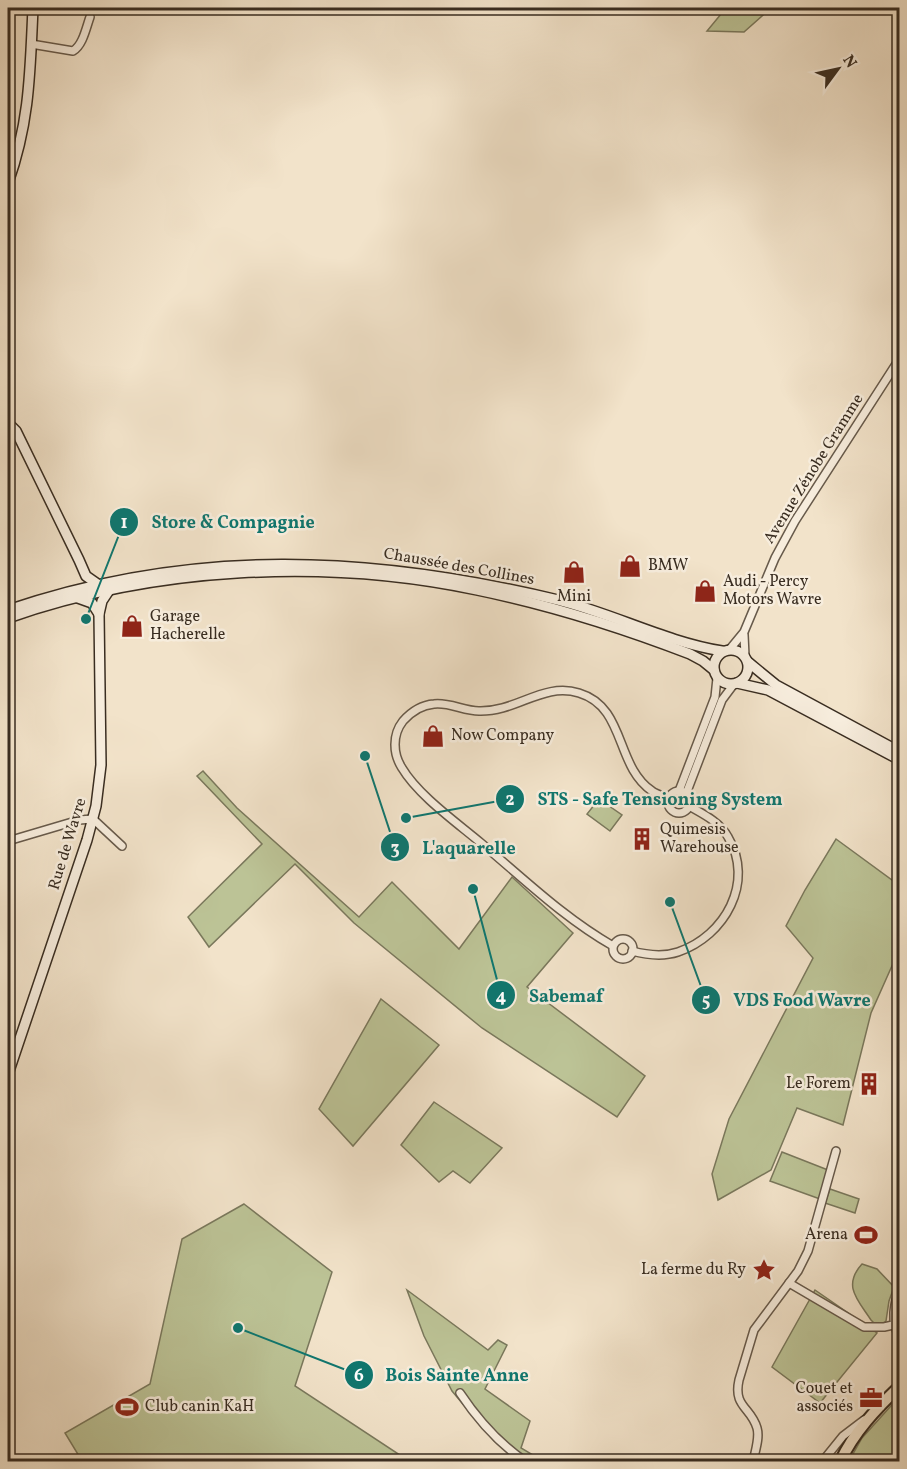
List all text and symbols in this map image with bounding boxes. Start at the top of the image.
north arrow [808,39,868,99]
text: N [837,51,861,73]
street label: Avenue Zénobe Gramme [759,390,869,548]
callout: Store & Compagnie [109,504,326,540]
text: 1 [120,511,128,536]
text: Store & Compagnie [151,511,315,536]
street label: Chaussée des Collines [382,543,536,591]
shop icon: BMW [617,553,643,579]
place label: BMW [648,555,688,577]
shop icon: Mini [561,559,587,585]
place label: Audi - Percy Motors Wavre [723,571,821,611]
shop icon: Audi - Percy Motors Wavre [692,578,718,604]
place label: Mini [557,586,591,608]
place label: Garage Hacherelle [150,606,225,646]
shop icon: Garage Hacherelle [119,613,145,639]
shop icon: Now Company [420,723,446,749]
place label: Now Company [451,725,554,747]
callout: STS - Safe Tensioning System [495,781,795,817]
text: 2 [505,788,515,813]
text: STS - Safe Tensioning System [537,788,783,813]
street label: Rue de Wavre [44,795,92,893]
place label: Quimesis Warehouse [660,819,739,859]
building icon: Quimesis Warehouse [629,826,655,852]
callout: L'aquarelle [380,829,528,865]
text: 3 [390,837,400,862]
text: L'aquarelle [422,837,516,862]
callout: Sabemaf [486,977,615,1013]
callout: VDS Food Wavre [691,982,883,1018]
text: 4 [496,985,507,1010]
text: Sabemaf [529,985,605,1010]
text: 5 [702,989,710,1014]
text: VDS Food Wavre [733,989,871,1014]
building icon: Le Forem [856,1071,882,1097]
place label: Le Forem [786,1073,851,1095]
sports icon: Arena [853,1222,879,1248]
place label: Arena [805,1224,848,1246]
place icon: La ferme du Ry [751,1257,777,1283]
place label: La ferme du Ry [641,1259,746,1281]
callout: Bois Sainte Anne [344,1357,541,1393]
text: 6 [354,1364,364,1389]
text: Bois Sainte Anne [385,1364,529,1389]
place label: Couet et associés [795,1378,853,1418]
office icon: Couet et associés [858,1385,884,1411]
sports icon: Club canin KaH [114,1394,140,1420]
place label: Club canin KaH [145,1396,254,1418]

